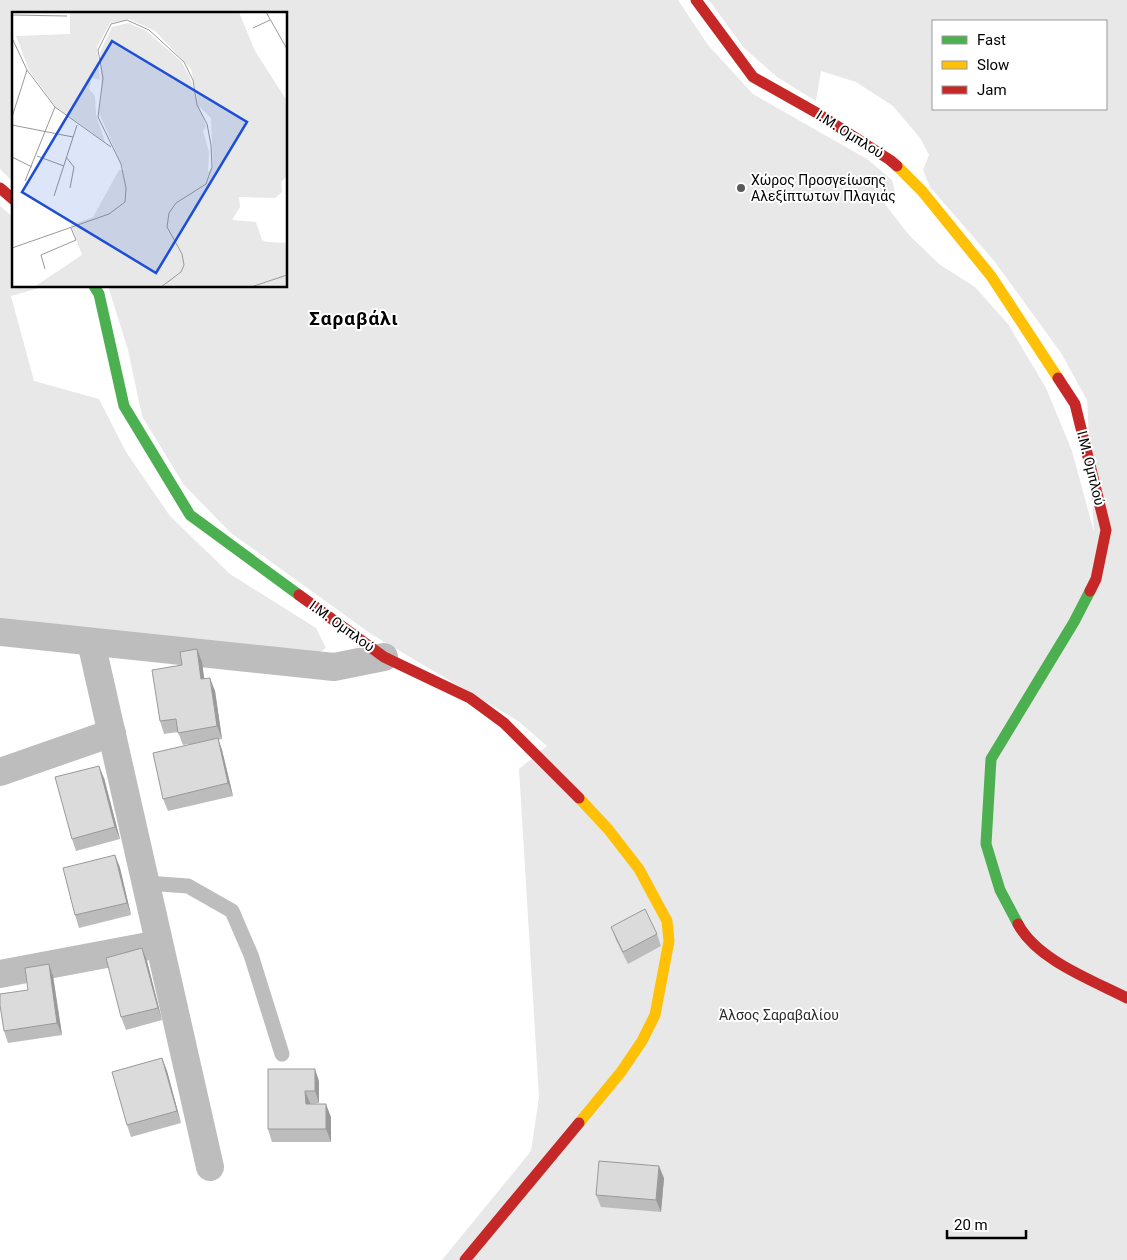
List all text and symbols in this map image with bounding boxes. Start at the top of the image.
inset map [12,12,288,288]
legend [932,20,1107,110]
text: Fast [977,31,1006,49]
text: Slow [977,56,1009,74]
text: Jam [977,81,1007,99]
street label: Ι.Μ. Ομπλού [813,107,887,161]
place label: Χώρος Προσγείωσης Αλεξίπτωτων Πλαγιάς [751,172,896,204]
marker: Χώρος Προσγείωσης Αλεξίπτωτων Πλαγιάς [735,182,747,194]
district label: Σαραβάλι [309,307,399,330]
street label: Ι.Μ. Ομπλού [1074,429,1108,507]
street label: Ι.Μ. Ομπλού [306,597,378,655]
park label: Άλσος Σαραβαλίου [719,1007,839,1023]
scale bar [947,1208,1026,1240]
text: 20 m [954,1216,988,1234]

